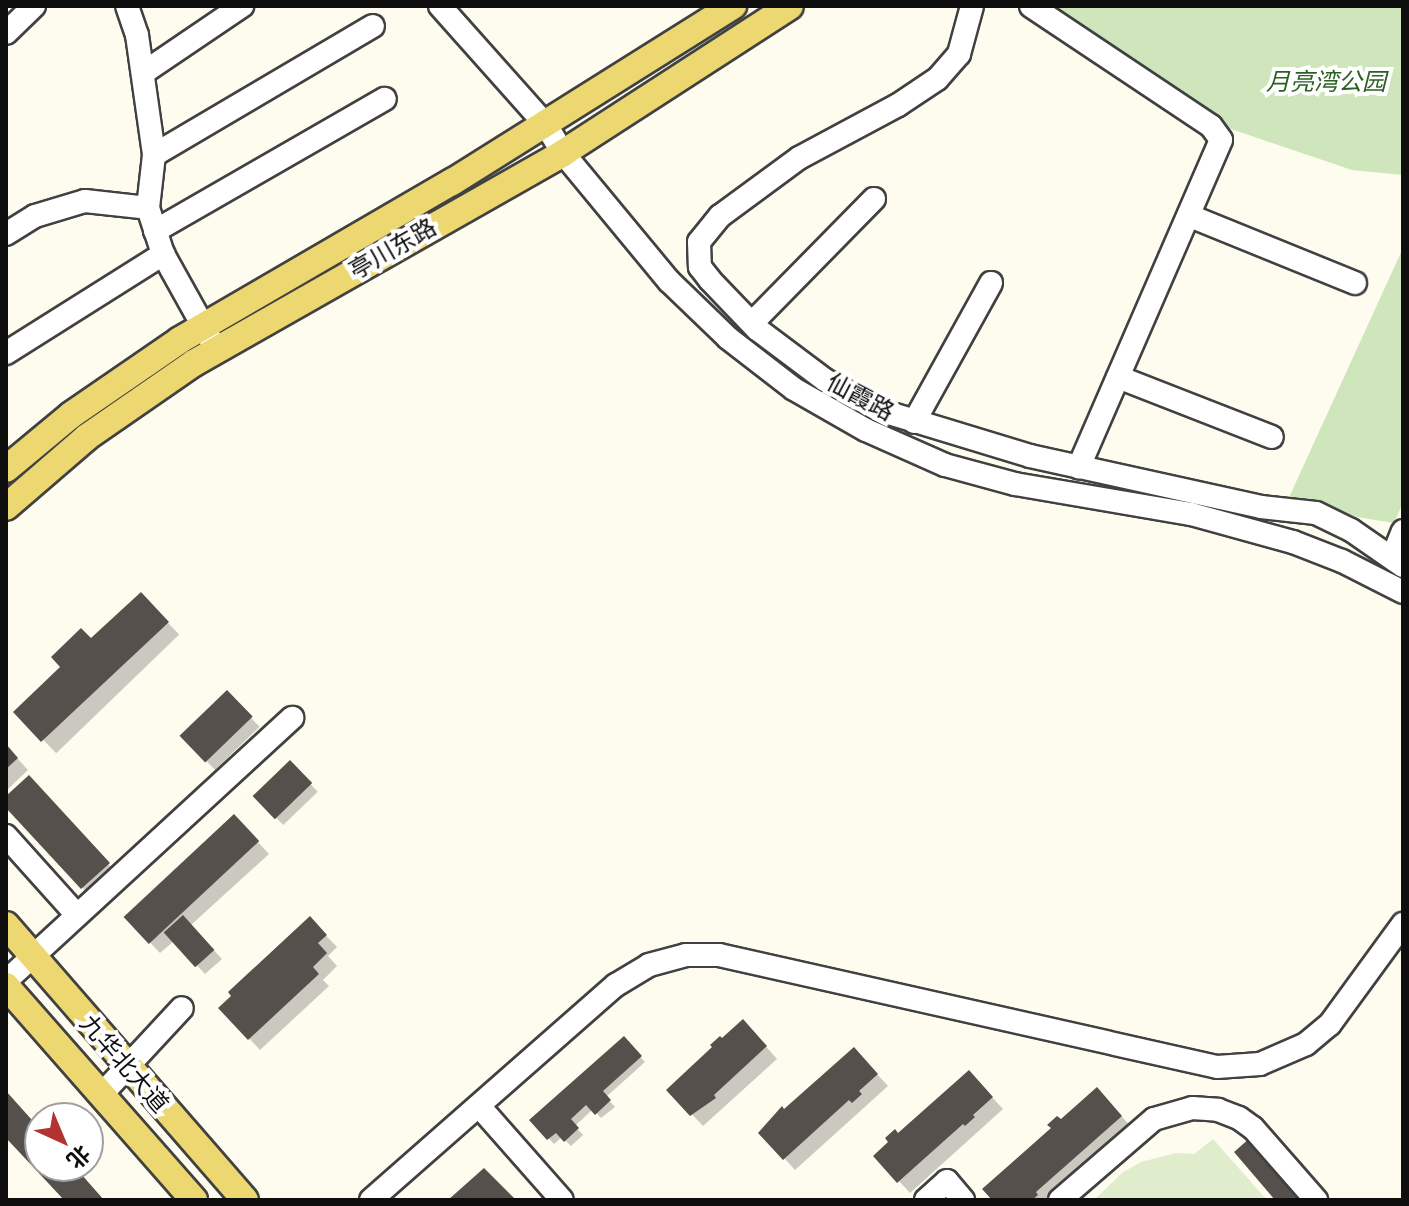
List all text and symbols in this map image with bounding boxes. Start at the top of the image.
park label: 月亮湾公园 [1266,67,1386,95]
street label: 亭川东路 [343,212,441,284]
street label: 仙霞路 [822,366,900,426]
street label: 九华北大道 [75,1008,175,1118]
north arrow [24,1102,104,1182]
text: 北 [61,1139,98,1176]

